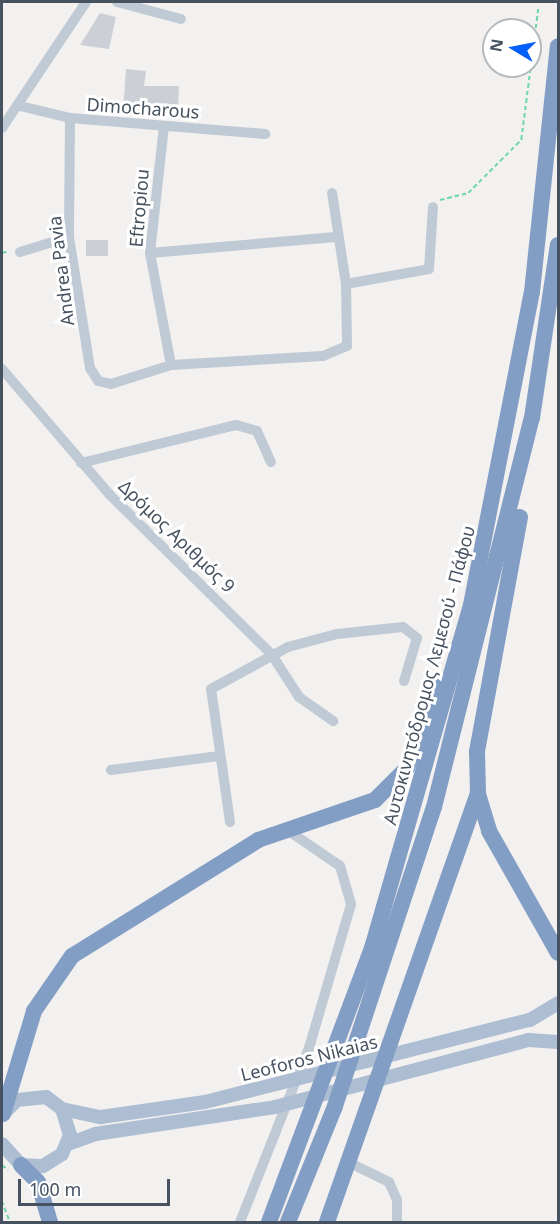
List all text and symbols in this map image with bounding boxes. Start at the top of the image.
north arrow [482,18,542,78]
text: N [484,37,508,54]
street label: Dimocharous [86,93,200,123]
street label: Eftropiou [125,168,153,248]
street label: Andrea Pavia [44,215,78,327]
street label: Δρόμος Αριθμός 9 [114,475,240,597]
street label: Αυτοκινητόδρομος Λεμεσού - Πάφου [379,523,479,827]
street label: Leoforos Nikaias [238,1031,380,1085]
scale bar [21,1167,172,1205]
text: 100 m [29,1177,81,1201]

